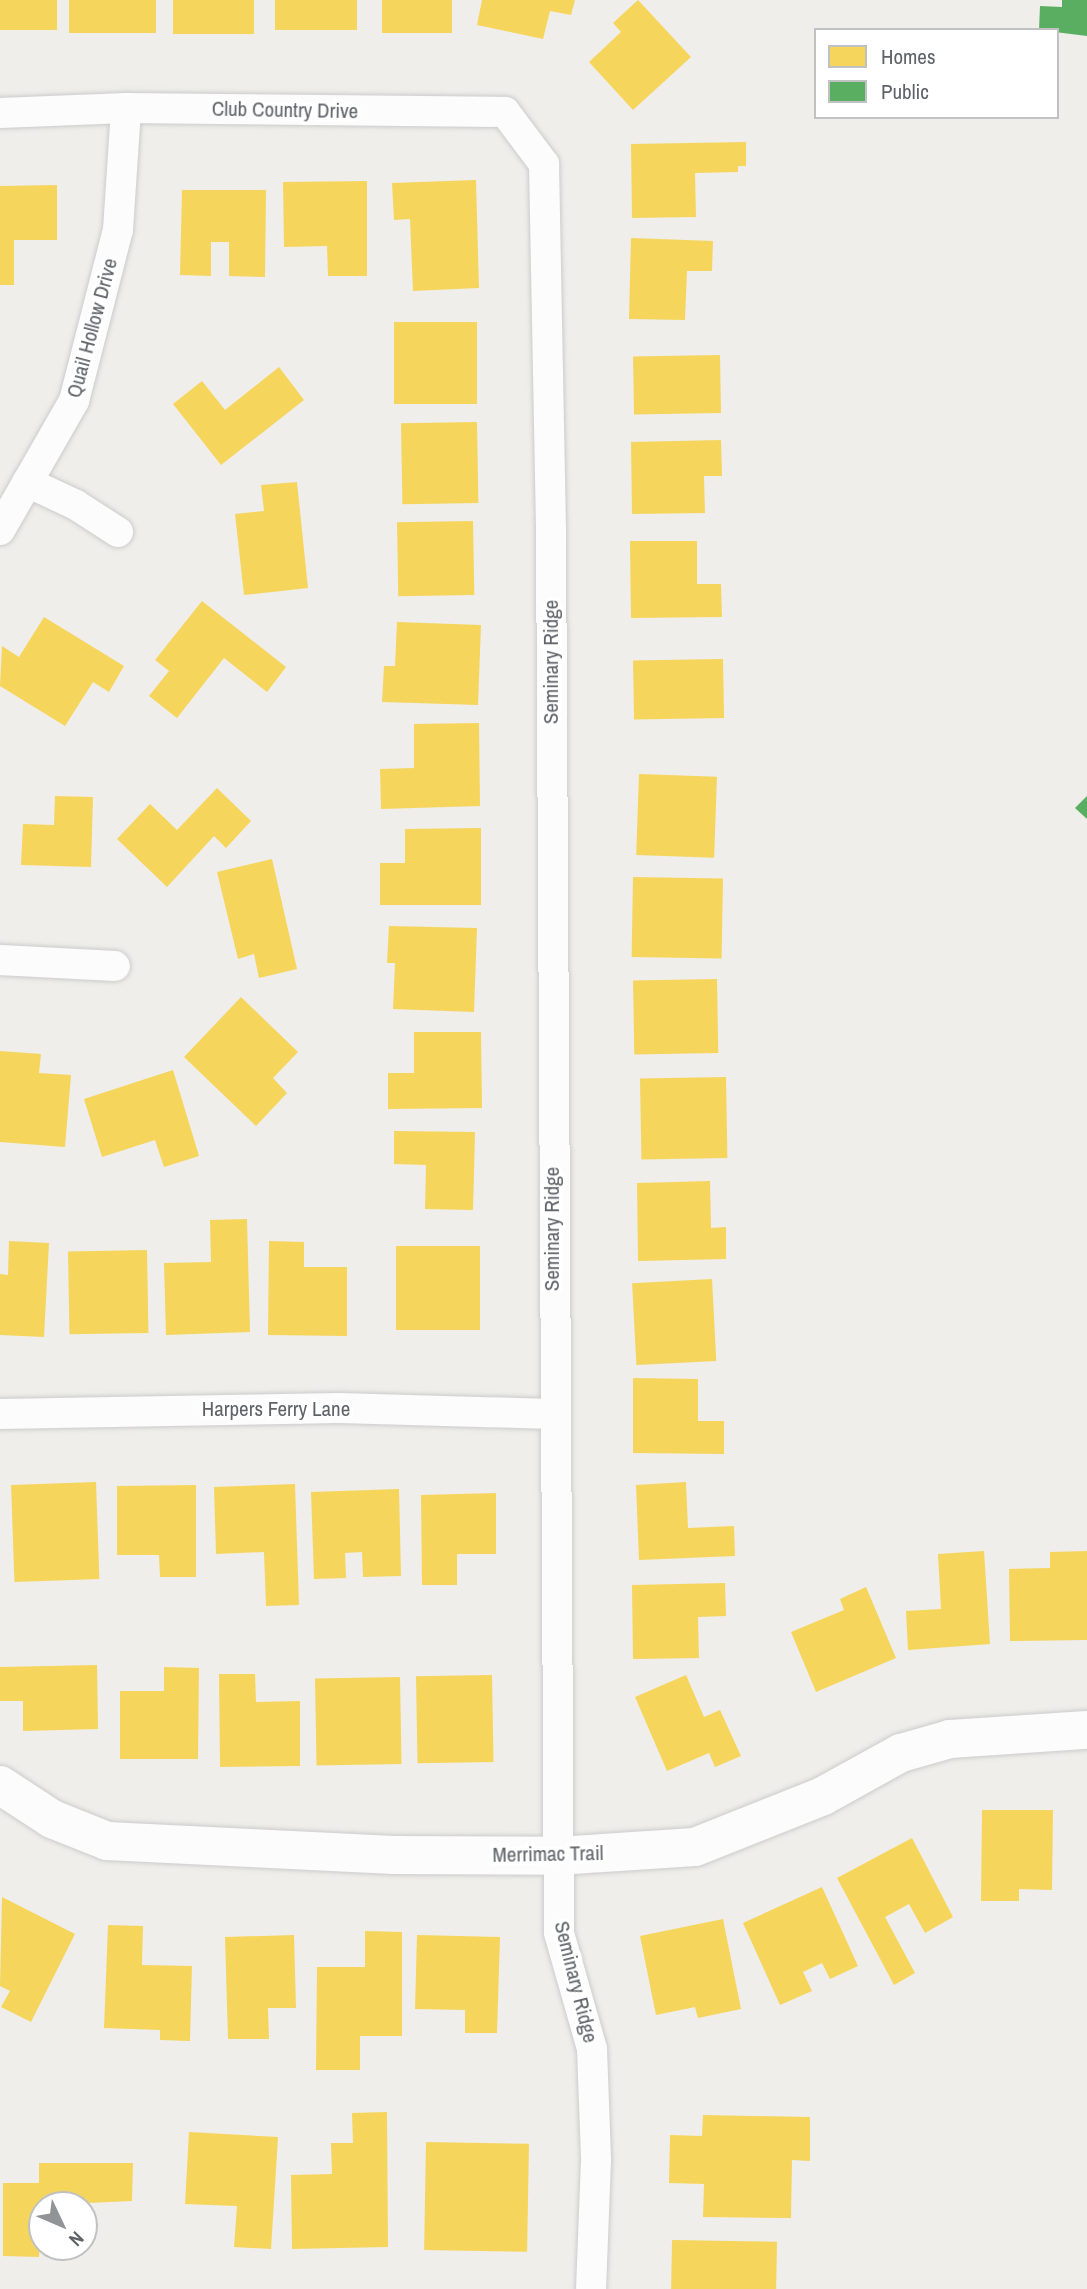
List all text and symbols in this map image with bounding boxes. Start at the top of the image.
legend [814,28,1059,119]
text: Homes [881,42,936,71]
text: Public [881,77,929,106]
street label: Club Country Drive [212,96,358,124]
street label: Quail Hollow Drive [61,255,123,401]
street label: Seminary Ridge [538,600,564,724]
street label: Seminary Ridge [539,1167,565,1291]
street label: Harpers Ferry Lane [202,1396,350,1422]
street label: Merrimac Trail [492,1840,604,1868]
street label: Seminary Ridge [549,1919,603,2045]
north arrow [28,2191,98,2261]
text: N [63,2226,90,2252]

